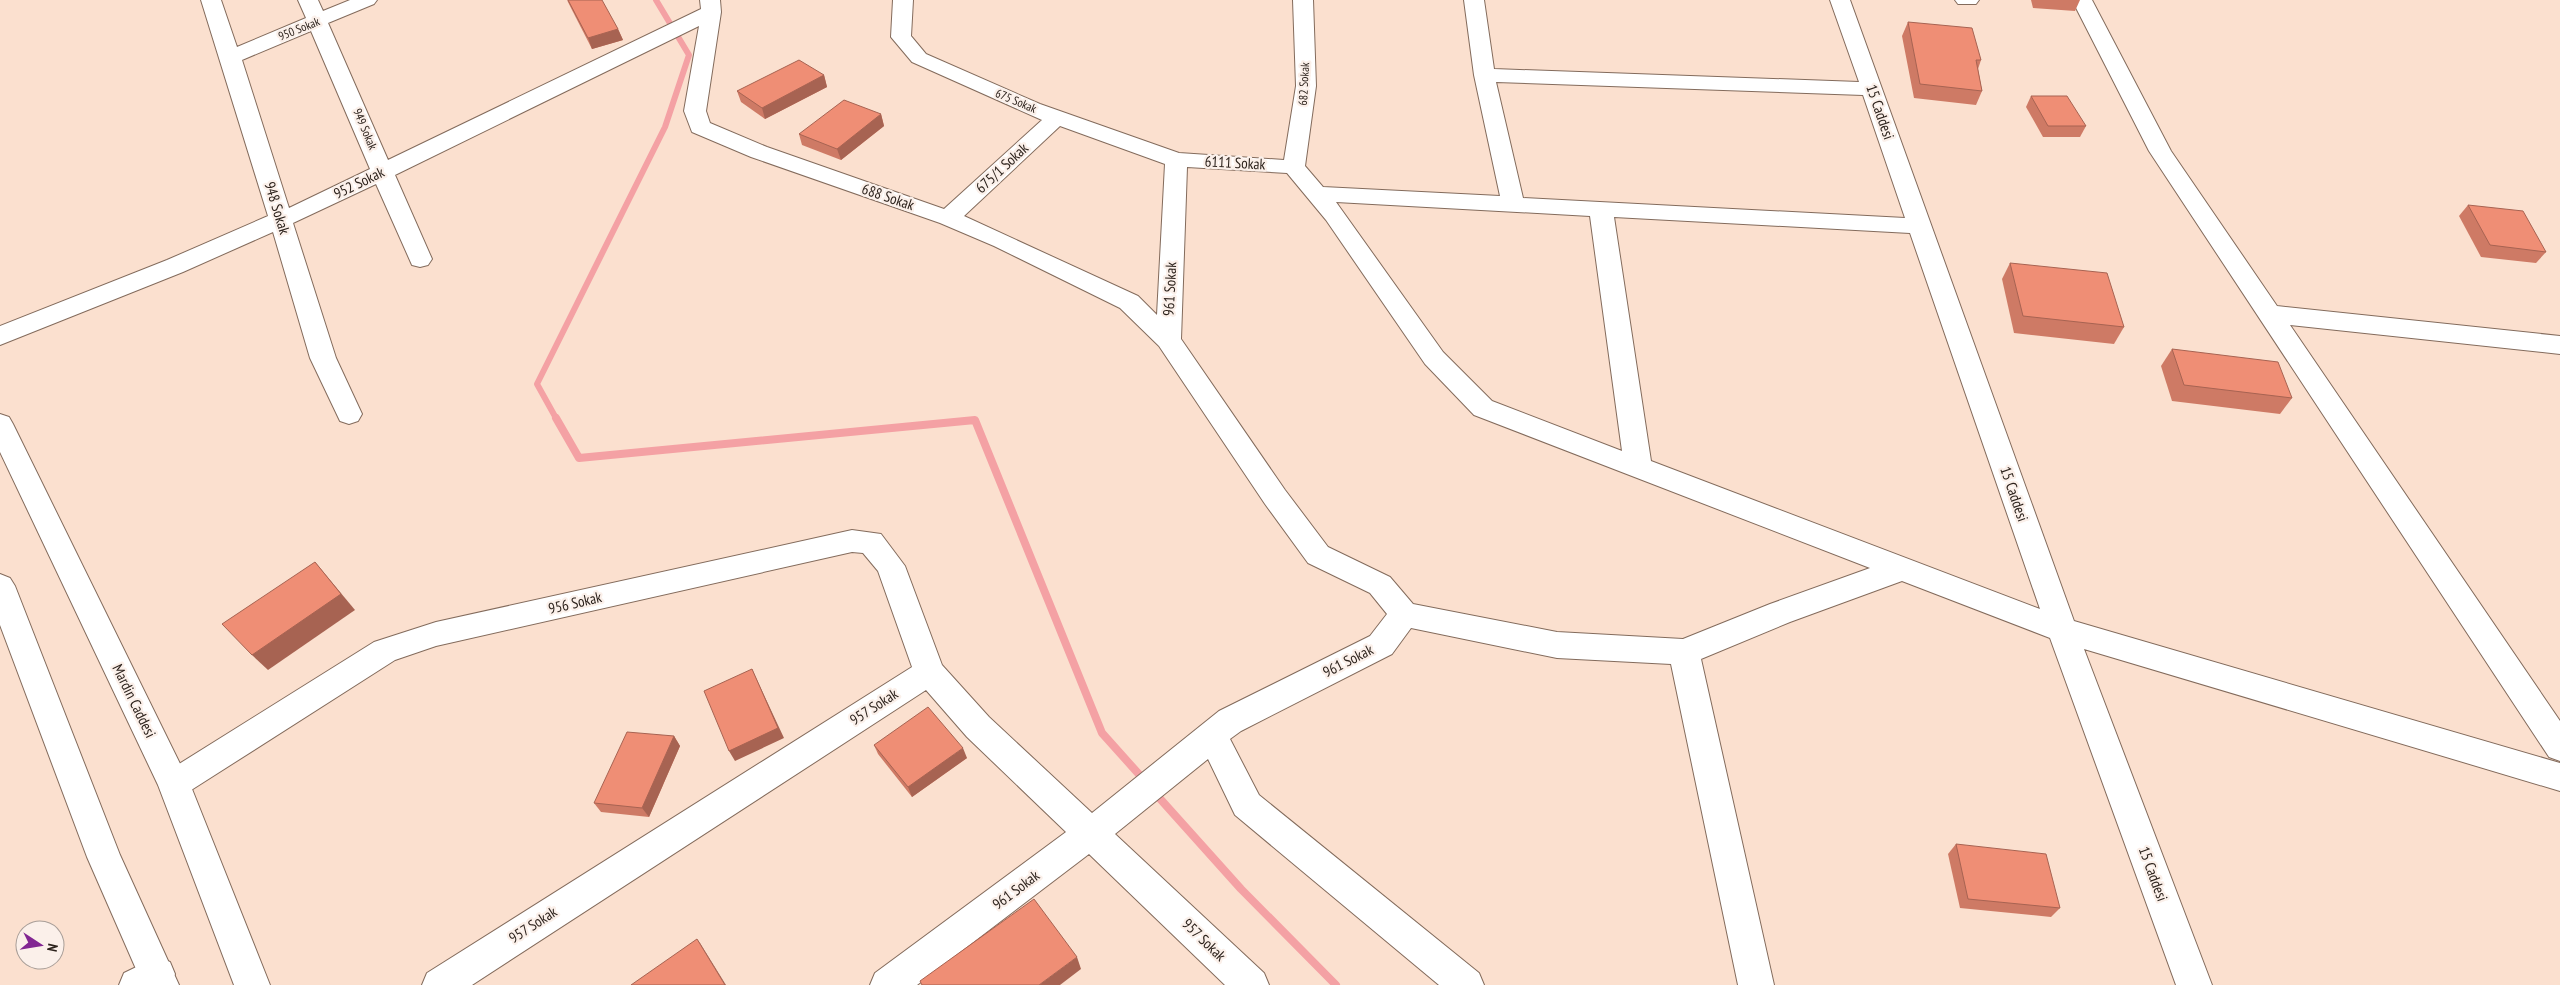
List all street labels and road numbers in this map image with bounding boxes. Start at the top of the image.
street label: 950 Sokak [276,13,322,44]
street label: 682 Sokak [1295,62,1312,106]
street label: 15 Caddesi [1862,82,1899,142]
street label: 675 Sokak [993,85,1039,116]
street label: 949 Sokak [350,106,381,152]
street label: 675/1 Sokak [971,138,1032,197]
street label: 6111 Sokak [1204,151,1266,174]
street label: 952 Sokak [330,162,387,203]
street label: 948 Sokak [261,179,295,237]
street label: 688 Sokak [860,179,917,214]
street label: 961 Sokak [1159,261,1180,316]
street label: 15 Caddesi [1996,464,2033,524]
street label: 956 Sokak [546,587,603,618]
street label: 961 Sokak [1319,640,1376,681]
street label: Mardin Caddesi [109,661,160,741]
street label: 957 Sokak [846,684,901,729]
street label: 15 Caddesi [2135,844,2172,904]
street label: 961 Sokak [988,866,1043,913]
street label: 957 Sokak [505,902,560,947]
street label: 957 Sokak [1179,914,1230,965]

